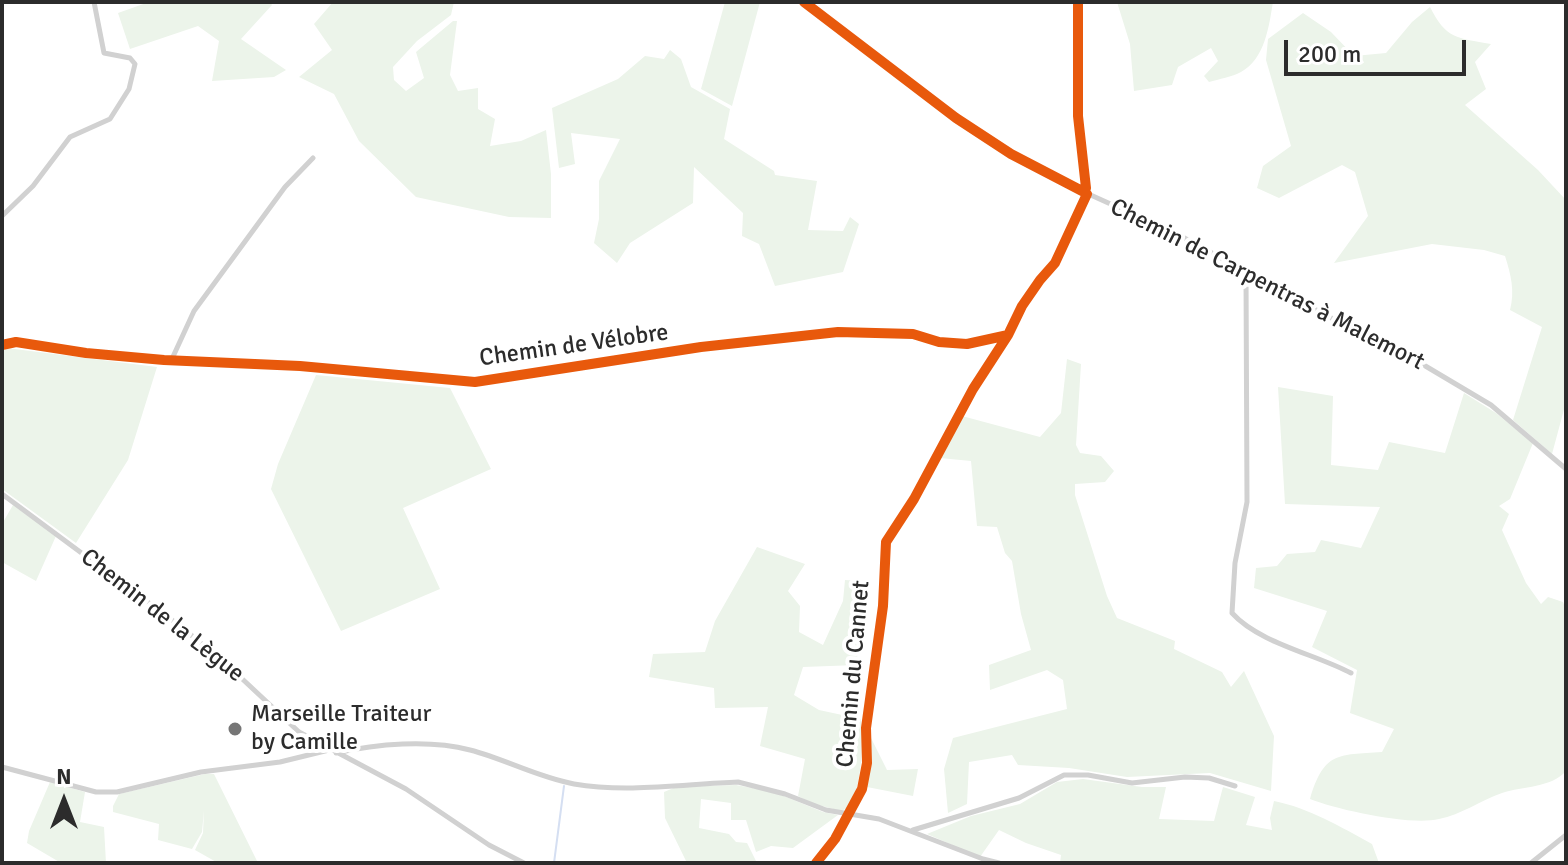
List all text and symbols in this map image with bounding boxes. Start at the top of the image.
scale bar [1288,24,1470,74]
text: 200 m [1298,39,1361,69]
street label: Chemin de Carpentras à Malemort [1105,193,1429,377]
street label: Chemin de Vélobre [478,318,670,374]
street label: Chemin de la Lègue [74,543,250,689]
street label: Chemin du Cannet [831,579,877,769]
place label: Marseille Traiteur by Camille [251,701,431,757]
marker: Marseille Traiteur by Camille [226,720,244,738]
north arrow [24,761,104,841]
text: N [56,763,72,790]

